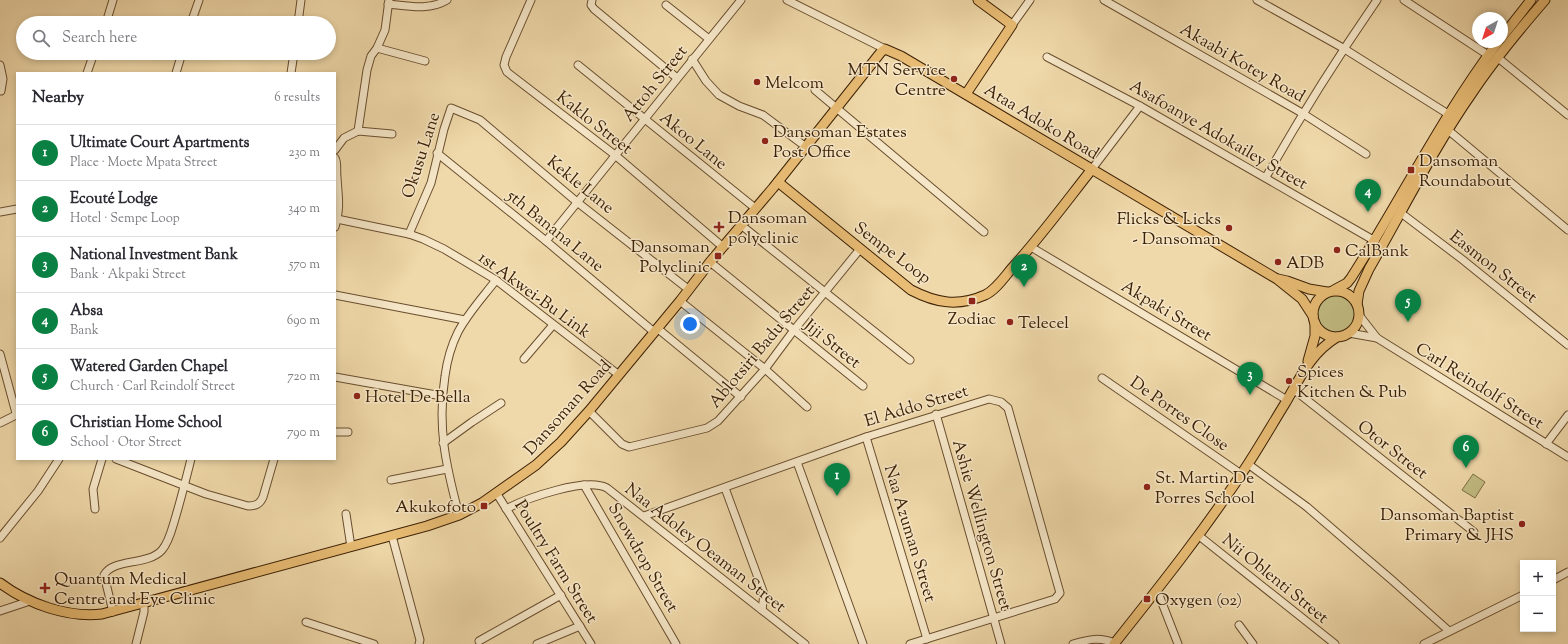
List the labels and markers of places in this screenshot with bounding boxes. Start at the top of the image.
place label: MTN Service Centre [848,59,946,103]
place label: Melcom [765,72,824,96]
marker: MTN Service Centre [949,74,959,84]
marker: Melcom [752,77,762,87]
place label: Dansoman Estates Post Office [773,121,907,165]
marker: Dansoman Estates Post Office [760,136,770,146]
place label: Dansoman Roundabout [1419,150,1511,194]
marker: Dansoman Roundabout [1406,165,1416,175]
pin: 4 [1355,179,1381,212]
place label: Dansoman polyclinic [728,207,807,251]
place label: Flicks & Licks - Dansoman [1117,208,1221,252]
marker: Dansoman polyclinic [713,221,725,233]
marker: Flicks & Licks - Dansoman [1224,223,1234,233]
place label: Dansoman Polyclinic [631,236,710,280]
place label: CalBank [1345,240,1409,264]
marker: CalBank [1332,245,1342,255]
marker: Dansoman Polyclinic [713,251,723,261]
place label: ADB [1286,252,1324,276]
pin: 2 [1011,254,1037,287]
marker: ADB [1273,257,1283,267]
pin: 5 [1395,289,1421,322]
marker: Zodiac [967,296,977,306]
place label: Zodiac [948,308,997,332]
place label: Telecel [1018,312,1069,336]
marker: Telecel [1005,317,1015,327]
place label: Spices Kitchen & Pub [1297,361,1407,405]
pin: 3 [1237,362,1263,395]
marker: Spices Kitchen & Pub [1284,376,1294,386]
place label: Hotel De Bella [365,386,471,410]
marker: Hotel De Bella [352,391,362,401]
pin: 6 [1453,435,1479,468]
pin: 1 [824,463,850,496]
place label: St. Martin De Porres School [1155,467,1255,511]
marker: St. Martin De Porres School [1142,482,1152,492]
place label: Akukofoto [395,496,476,520]
marker: Akukofoto [479,501,489,511]
place label: Dansoman Baptist Primary & JHS [1380,504,1514,548]
marker: Dansoman Baptist Primary & JHS [1517,519,1527,529]
place label: Quantum Medical Centre and Eye Clinic [54,568,216,612]
marker: Quantum Medical Centre and Eye Clinic [39,582,51,594]
place label: Oxygen (o2) [1155,589,1242,613]
marker: Oxygen (o2) [1142,594,1152,604]

